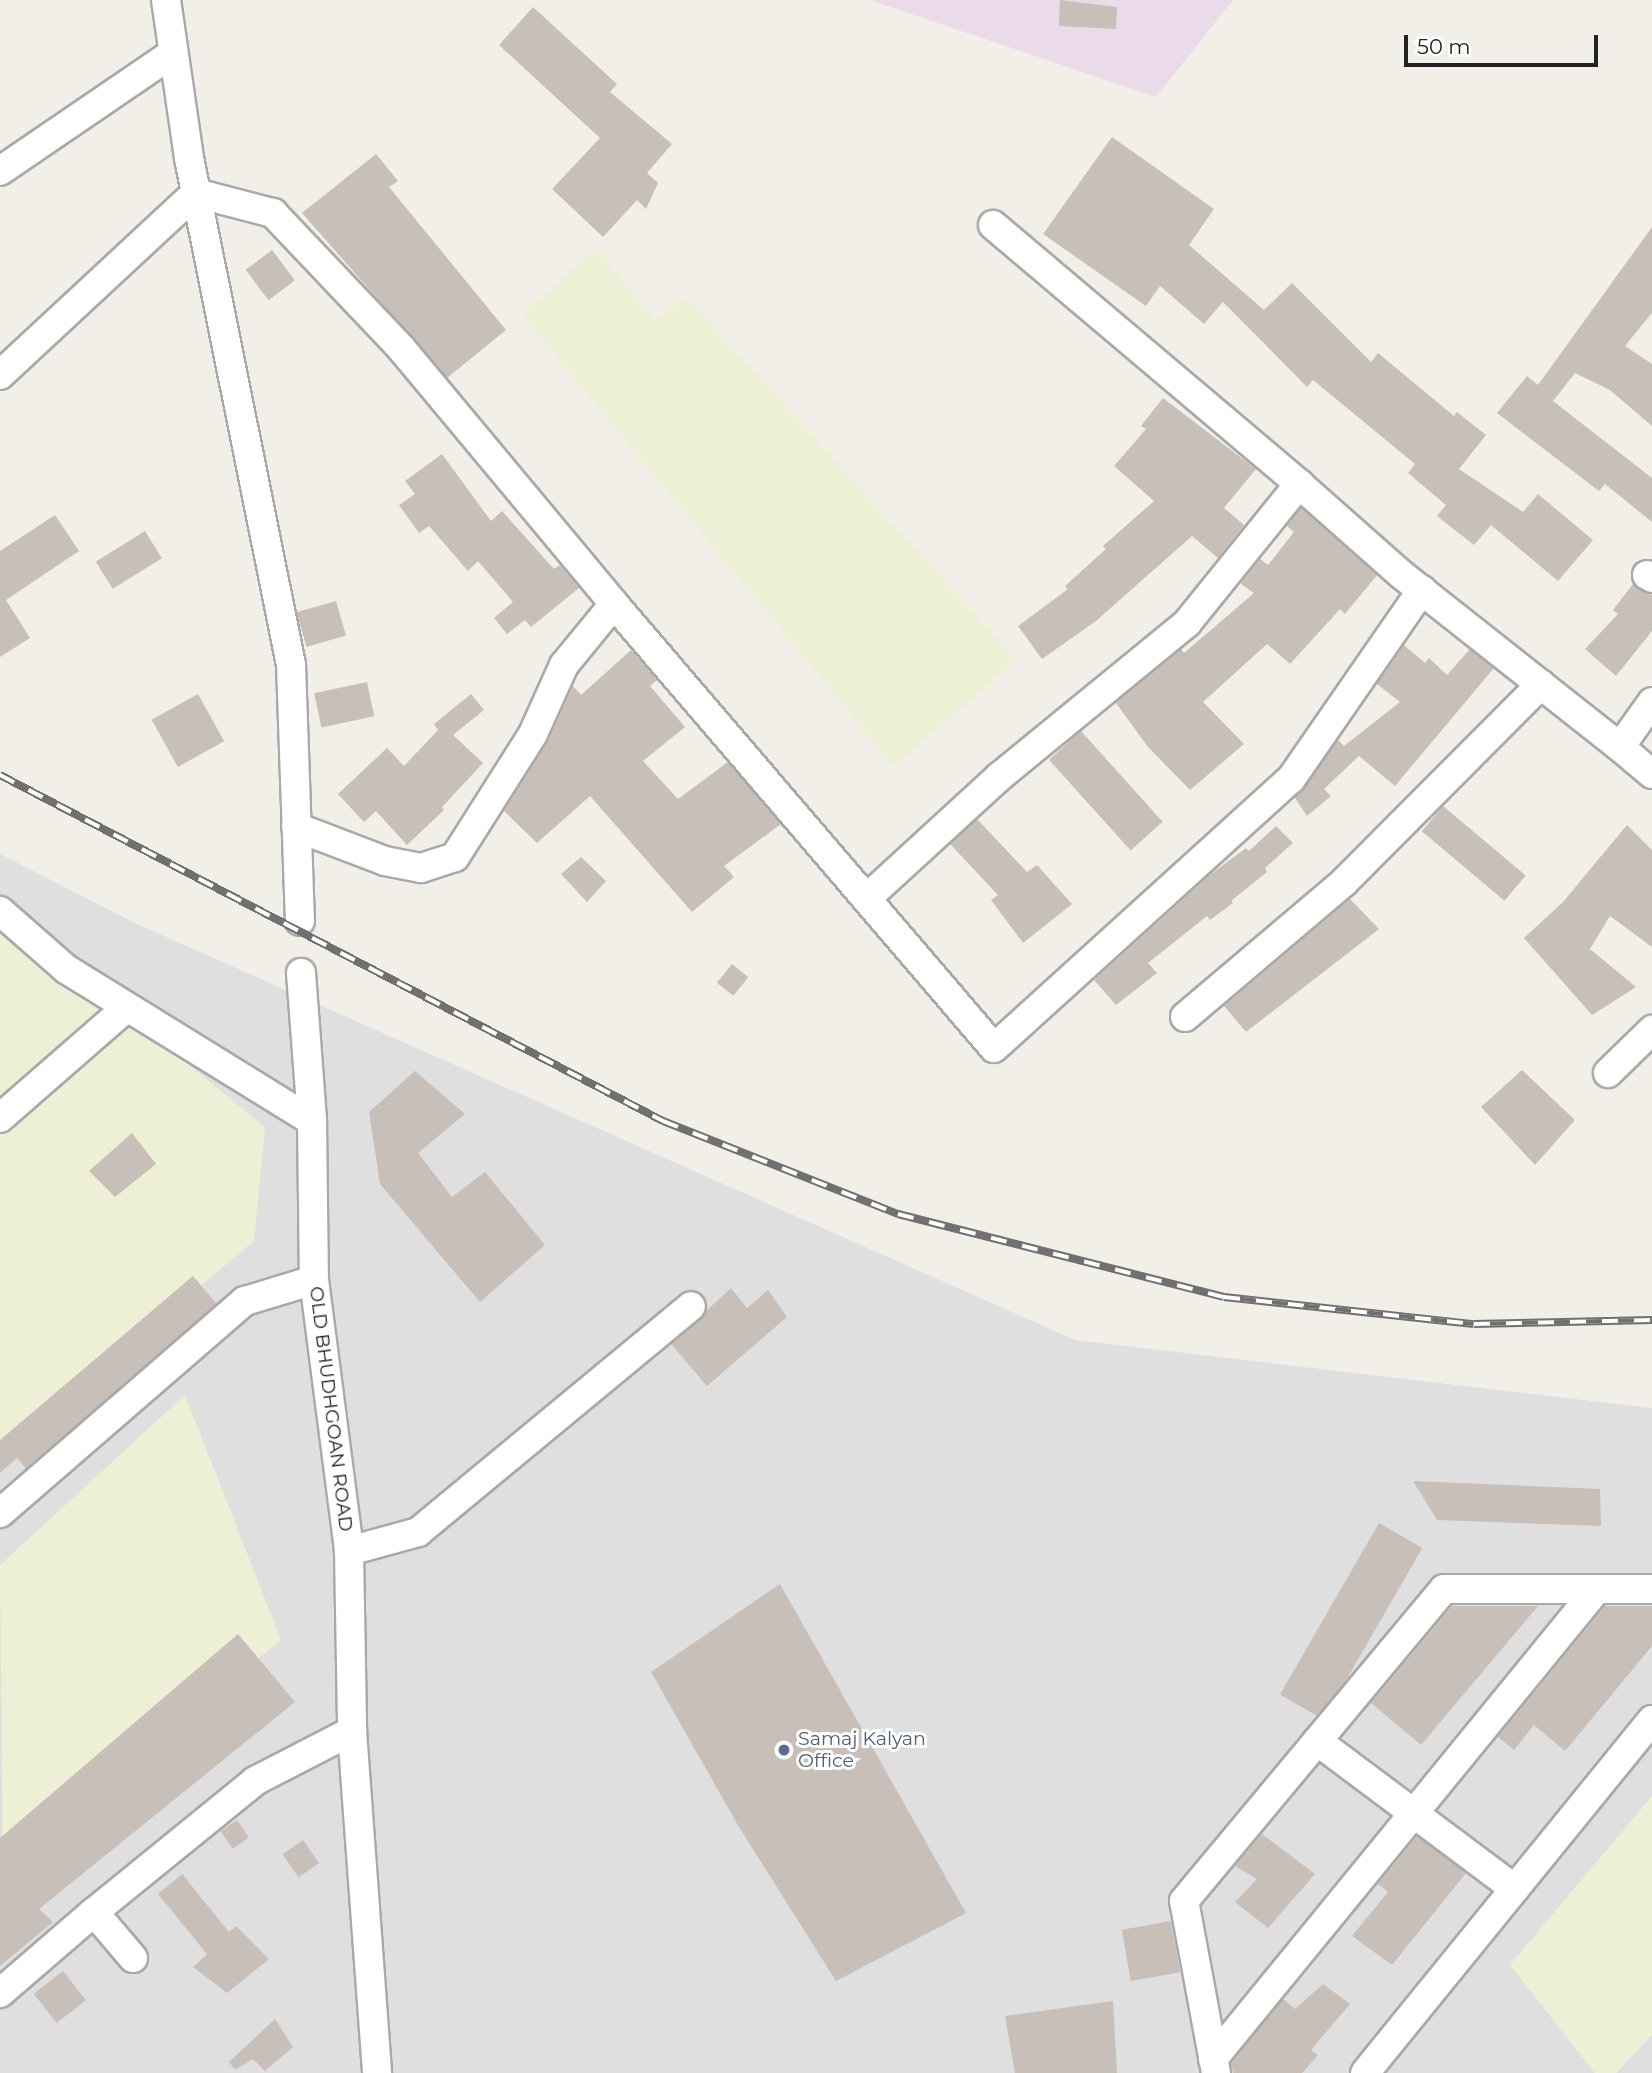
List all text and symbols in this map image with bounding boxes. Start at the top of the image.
scale bar [1407,21,1601,65]
text: 50 m [1417,34,1471,59]
street label: OLD BHUDHGOAN ROAD [305,1285,357,1533]
place label: Samaj Kalyan Office [798,1728,926,1772]
marker: Samaj Kalyan Office [776,1742,792,1758]

